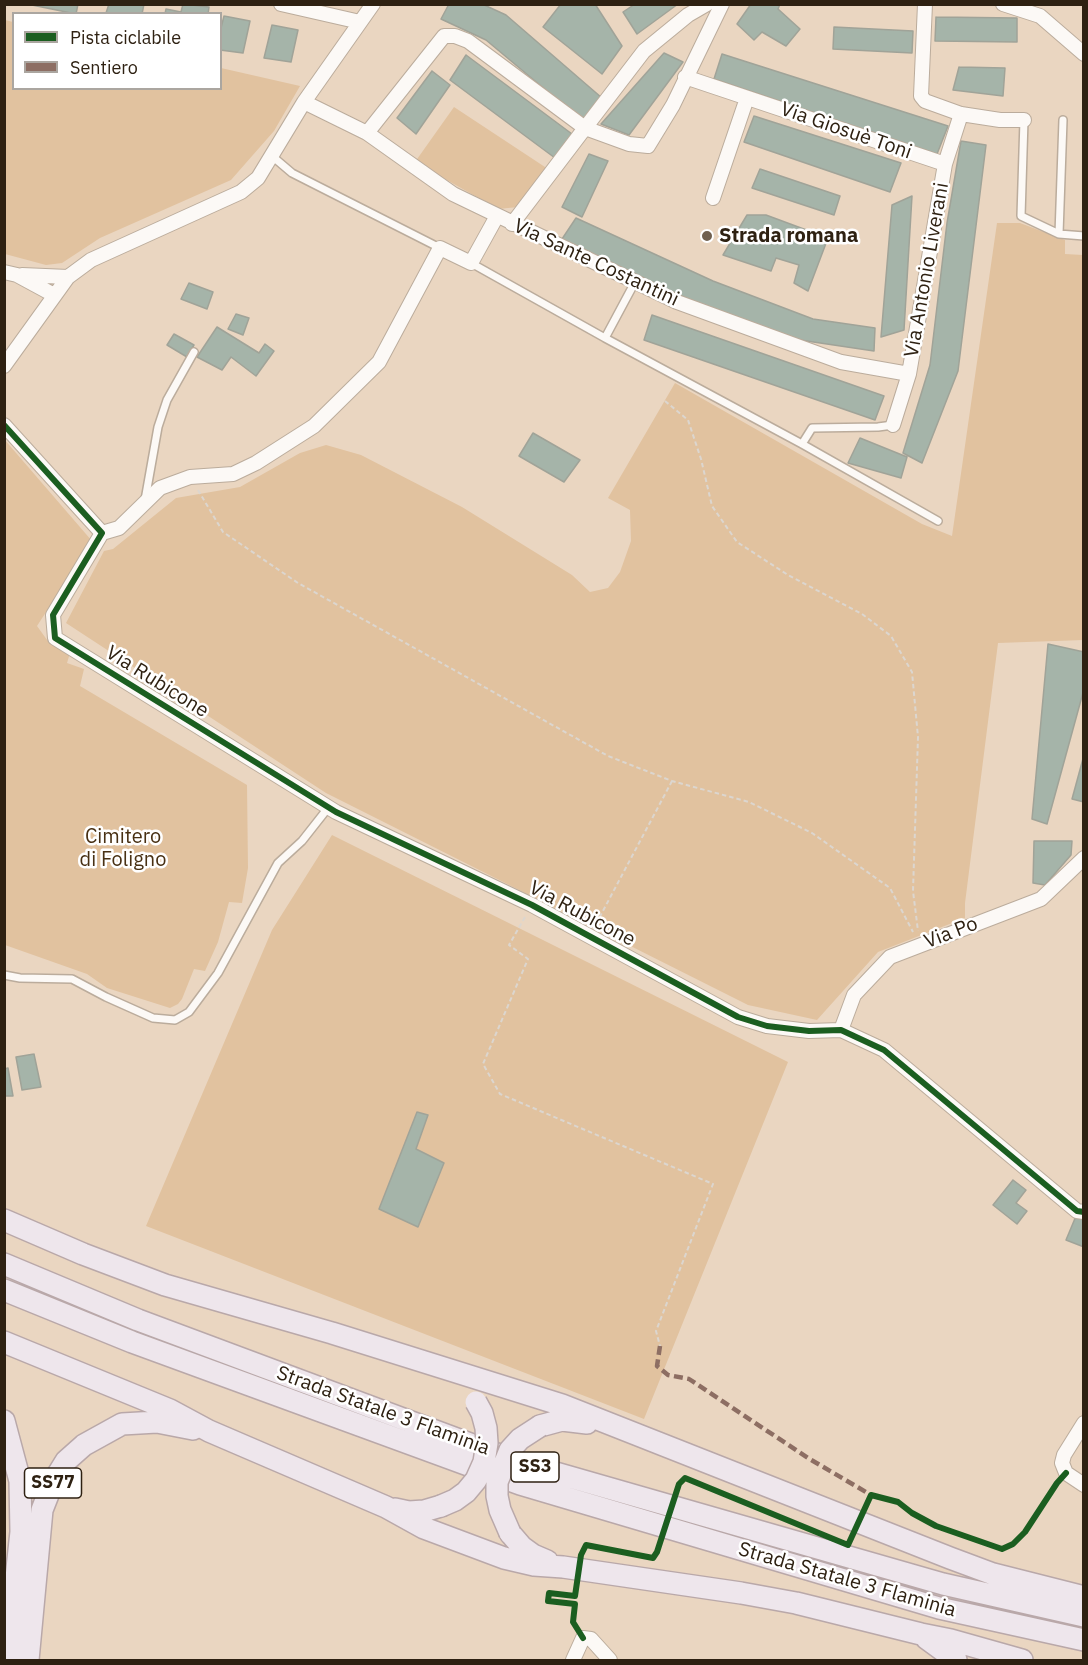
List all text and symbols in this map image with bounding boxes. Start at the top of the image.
legend [12,12,222,90]
text: Pista ciclabile [70,26,181,49]
text: Sentiero [70,56,138,79]
street label: Via Giosuè Toni [777,97,915,165]
street label: Via Antonio Liverani [900,181,954,359]
street label: Via Sante Costantini [510,214,682,312]
place label: Strada romana [719,224,858,248]
marker: Strada romana [700,229,714,243]
street label: Via Rubicone [101,641,213,723]
park label: Cimitero di Foligno [80,825,166,872]
street label: Via Rubicone [525,876,639,952]
street label: Via Po [921,912,981,954]
street label: Strada Statale 3 Flaminia [273,1361,493,1461]
road number: SS3 [511,1452,559,1482]
road number: SS77 [25,1468,82,1498]
street label: Strada Statale 3 Flaminia [735,1537,959,1623]

